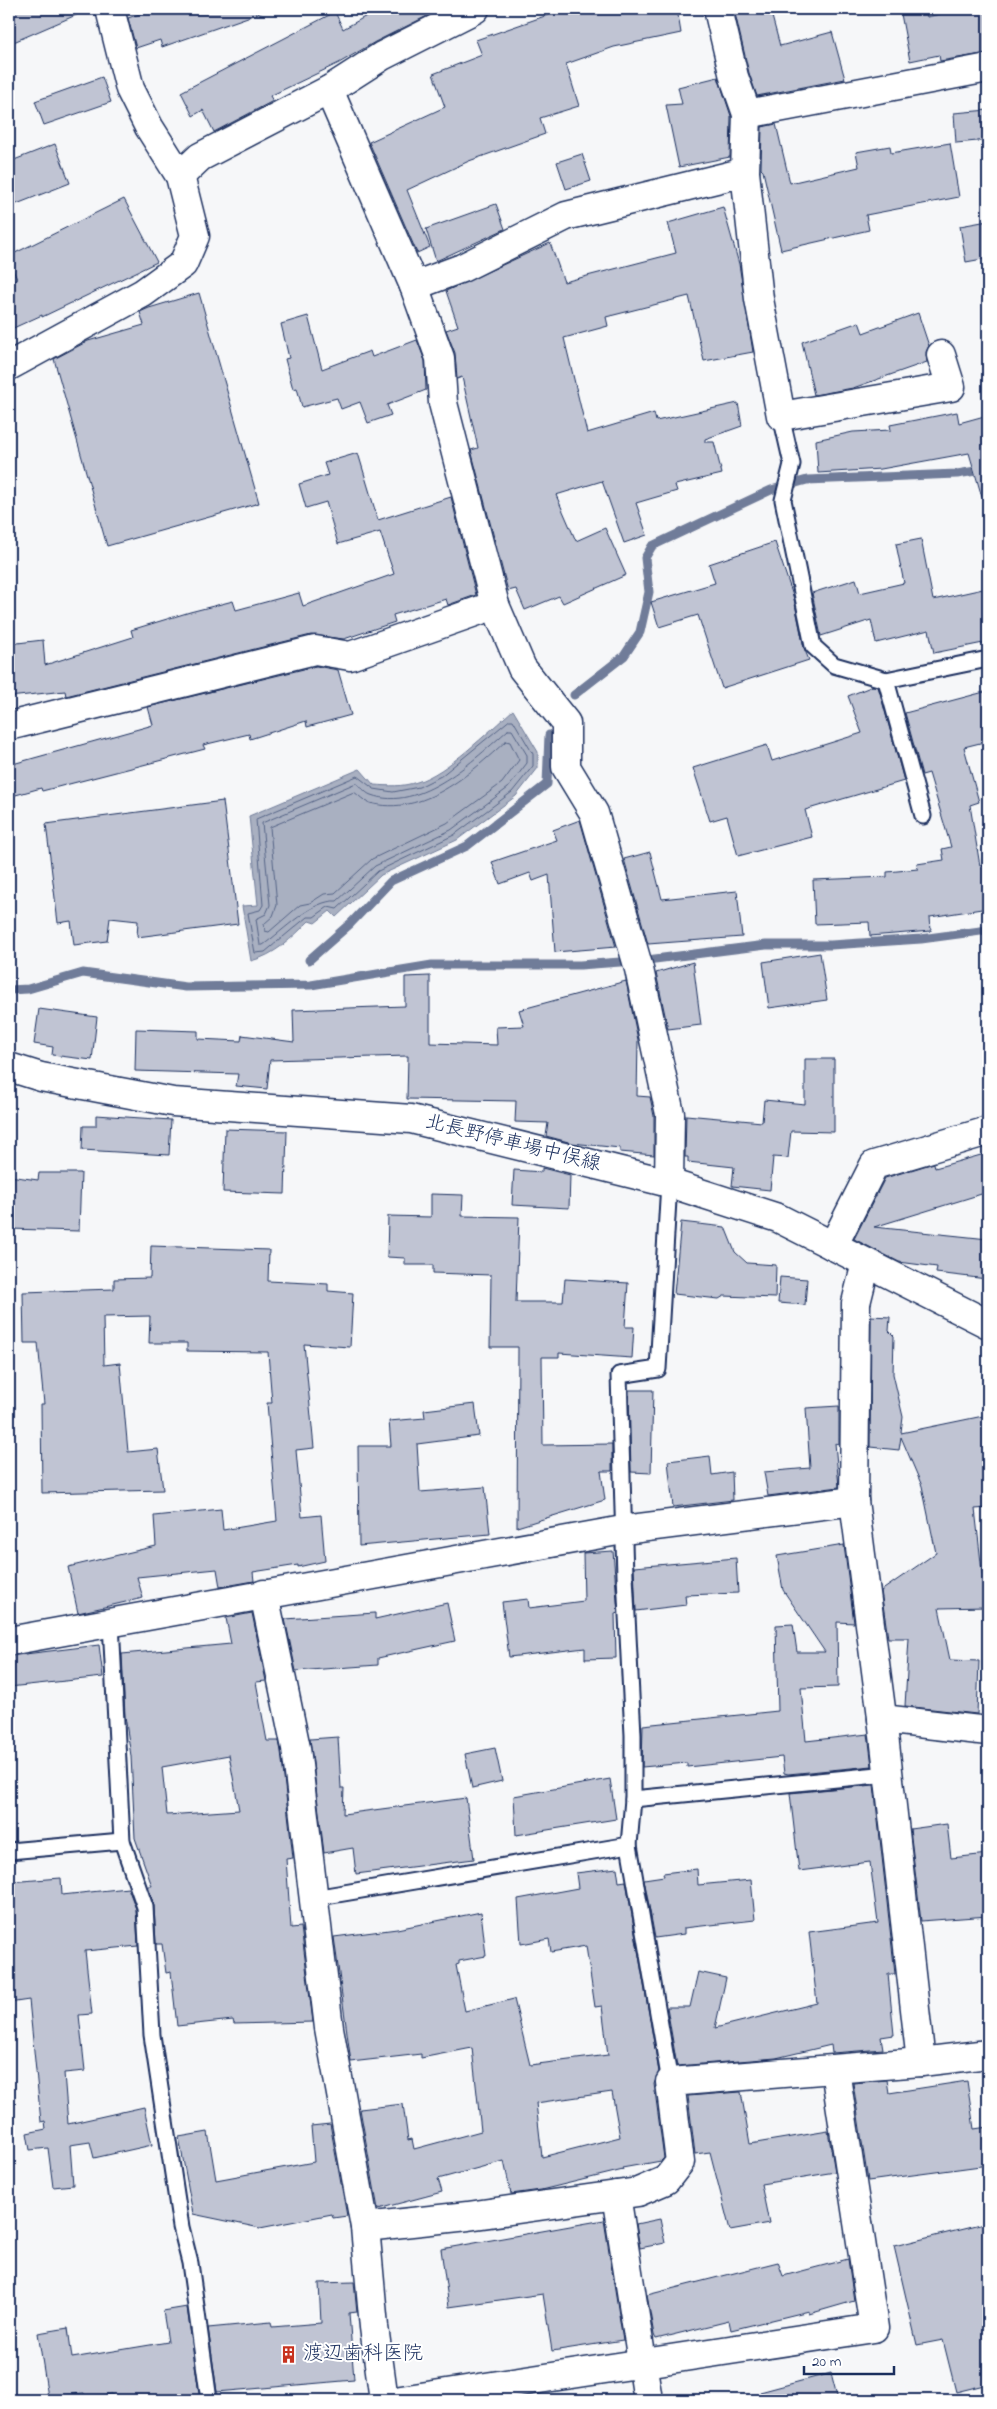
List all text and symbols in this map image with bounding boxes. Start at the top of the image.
street label: 北長野停車場中俣線 [422,1108,604,1180]
place label: 渡辺歯科医院 [303,2340,423,2369]
building icon: 渡辺歯科医院 [279,2344,299,2364]
scale bar [804,2344,894,2376]
text: 20 m [812,2351,842,2373]

